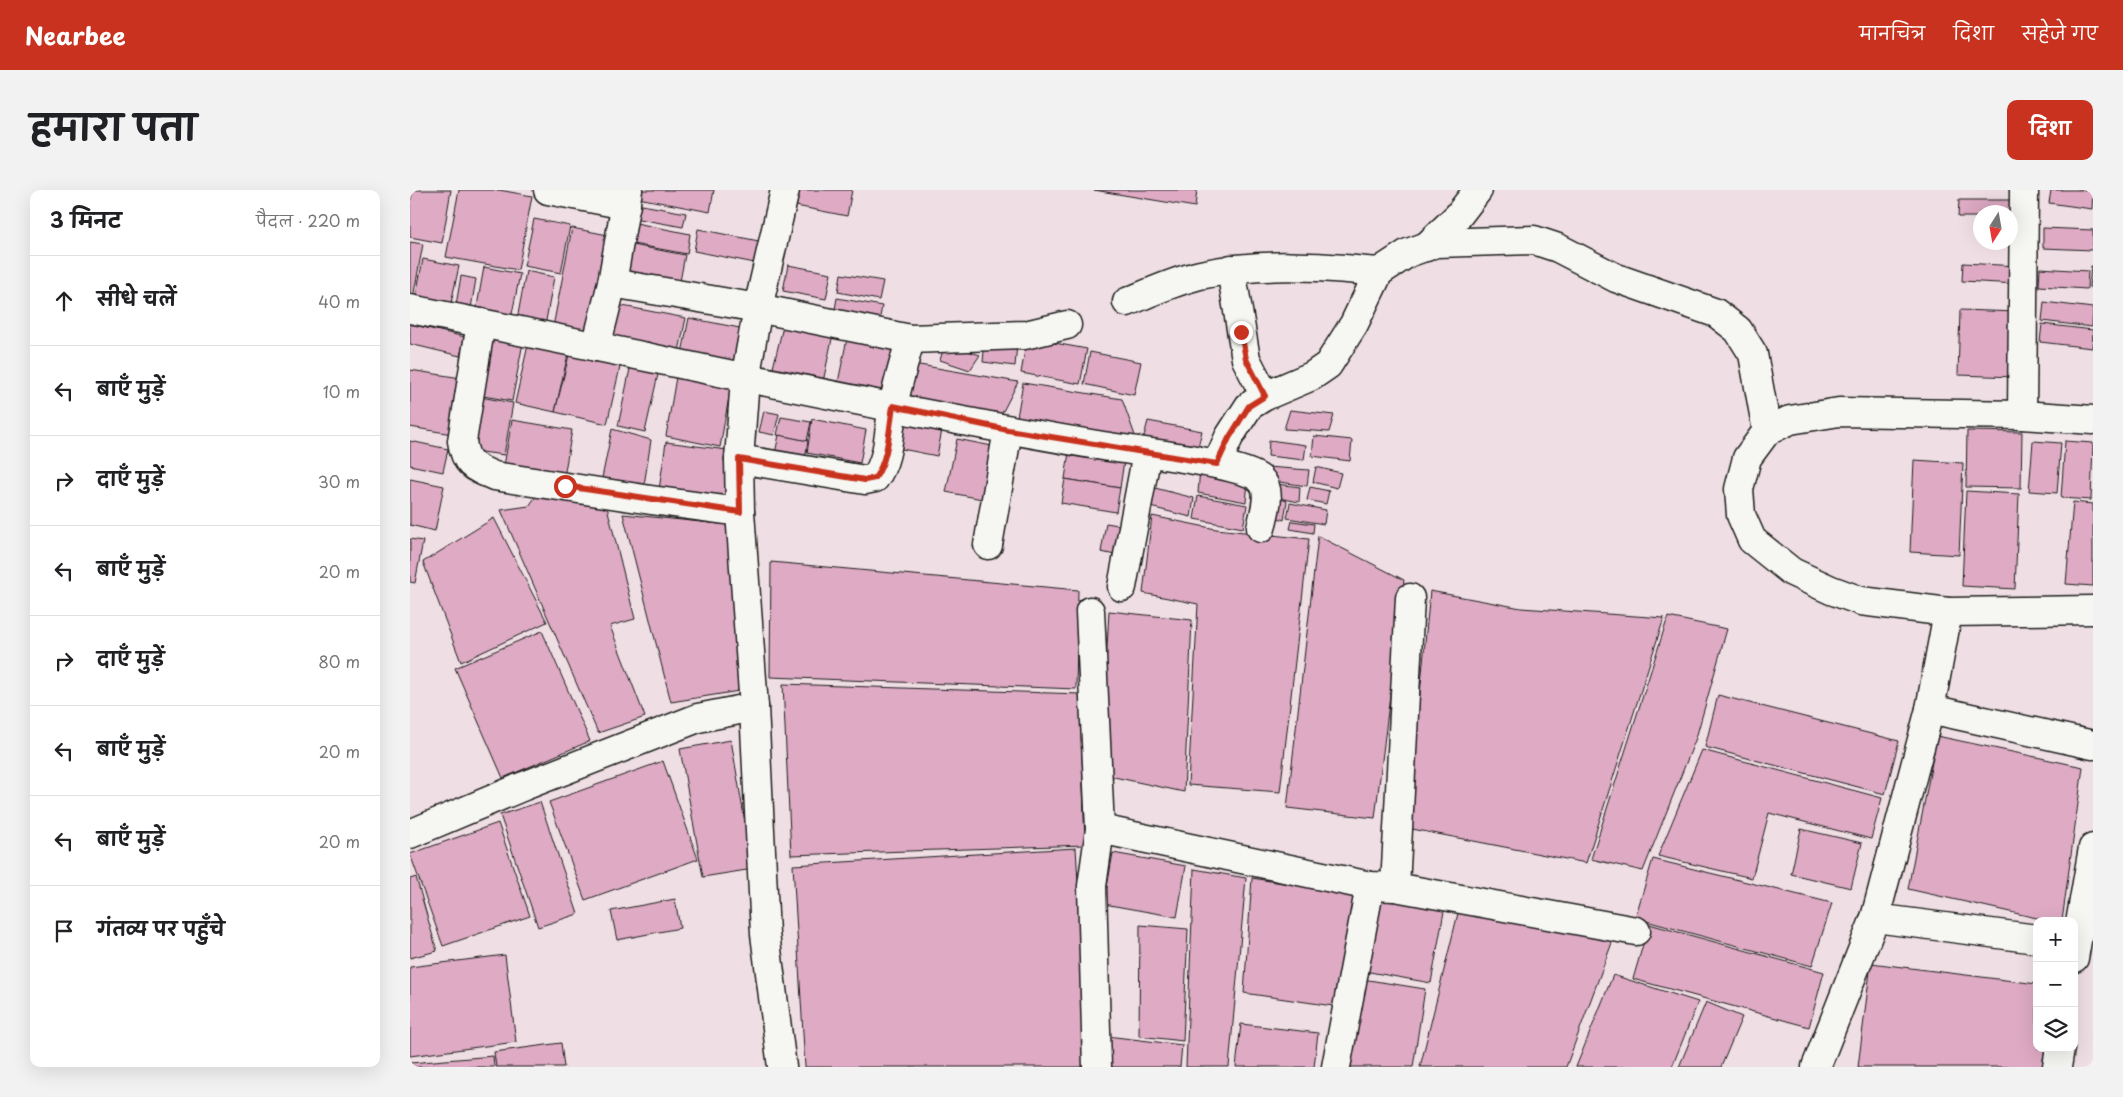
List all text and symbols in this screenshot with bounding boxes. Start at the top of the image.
text: Nearbee [25,17,126,53]
text: मानचित्र [1859,19,1925,46]
text: दिशा [1953,19,1994,46]
text: सहेजे गए [2022,19,2098,46]
text: हमारा पता [30,99,197,152]
button: दिशा [2007,100,2093,160]
text: 3 मिनट [50,203,121,235]
north arrow [1973,205,2018,250]
text: पैदल · 220 m [256,208,360,232]
text: सीधे चलें [97,284,176,312]
icon: ahead [50,287,78,315]
text: 40 m [318,289,360,313]
route end [1230,321,1253,344]
text: बाएँ मुड़ें [97,374,165,402]
icon: left [50,377,78,405]
text: 10 m [323,379,360,403]
text: दाएँ मुड़ें [97,464,164,492]
icon: right [50,467,78,495]
text: 30 m [318,469,360,493]
route start [554,475,577,498]
text: बाएँ मुड़ें [97,554,165,582]
icon: left [50,557,78,585]
text: 20 m [319,559,360,583]
text: दाएँ मुड़ें [97,644,164,672]
icon: right [50,647,78,675]
text: 80 m [318,649,360,673]
text: बाएँ मुड़ें [97,734,165,762]
icon: left [50,737,78,765]
text: 20 m [319,739,360,763]
text: बाएँ मुड़ें [97,824,165,852]
icon: left [50,827,78,855]
text: 20 m [319,829,360,853]
text: गंतव्य पर पहुँचे [97,914,225,942]
icon: arrive [50,917,78,945]
map controls [2033,917,2078,1052]
button: + [2033,917,2078,962]
button: − [2033,962,2078,1007]
button: layers [2033,1007,2078,1052]

